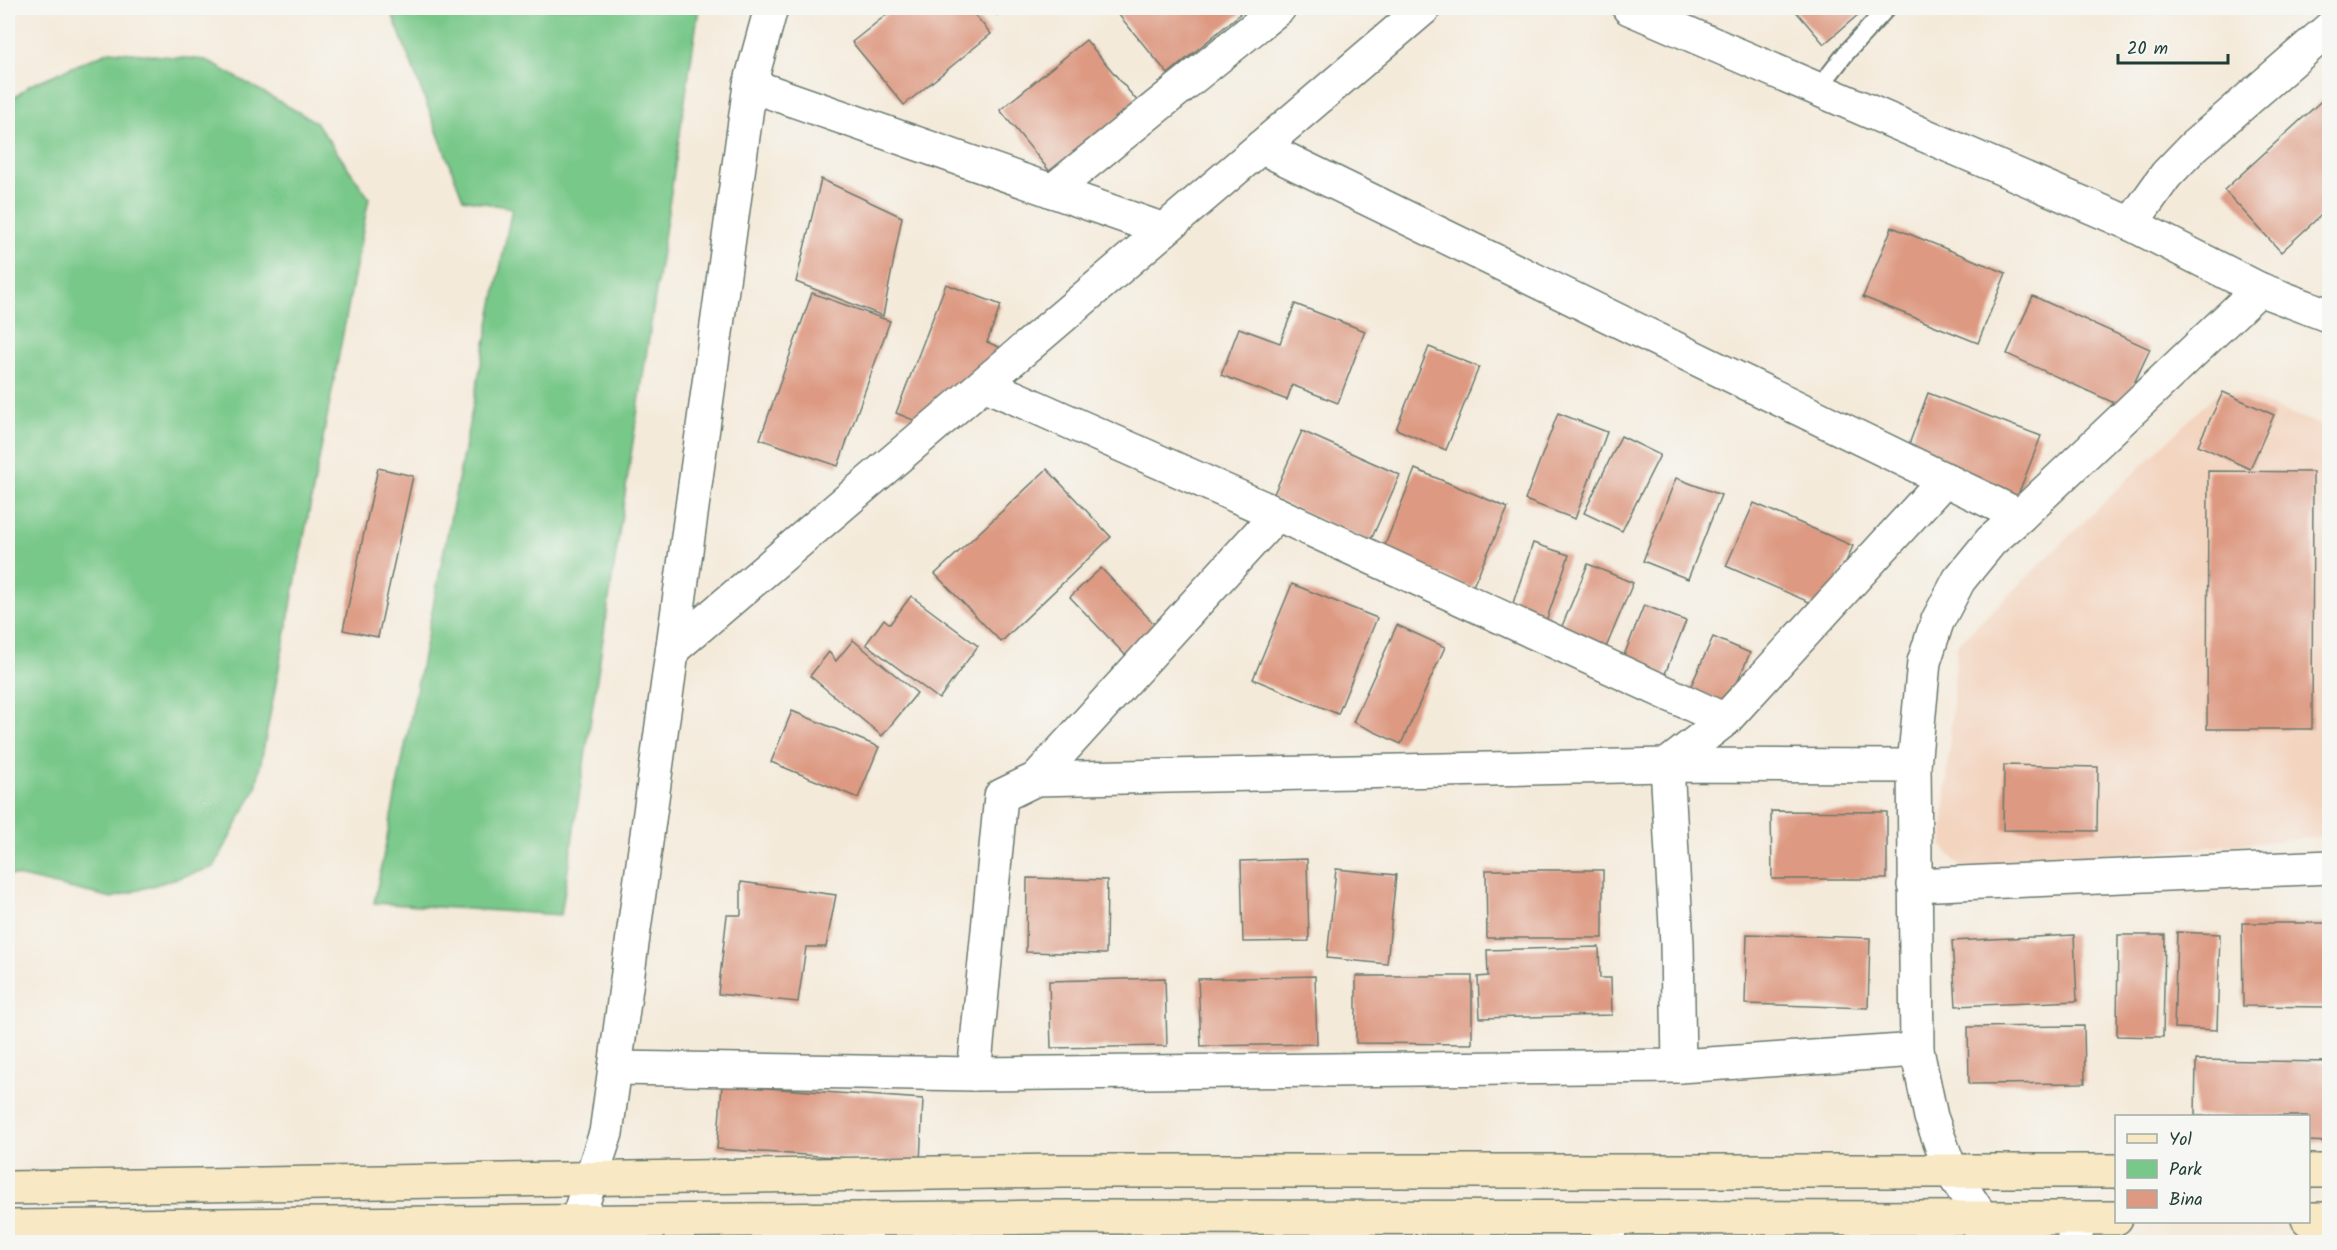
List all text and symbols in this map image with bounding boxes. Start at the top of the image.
scale bar [2118,27,2228,65]
text: 20 m [2127,35,2168,64]
legend [2115,1115,2310,1223]
text: Yol [2169,1126,2193,1155]
text: Park [2169,1156,2202,1185]
text: Bina [2169,1186,2203,1215]

